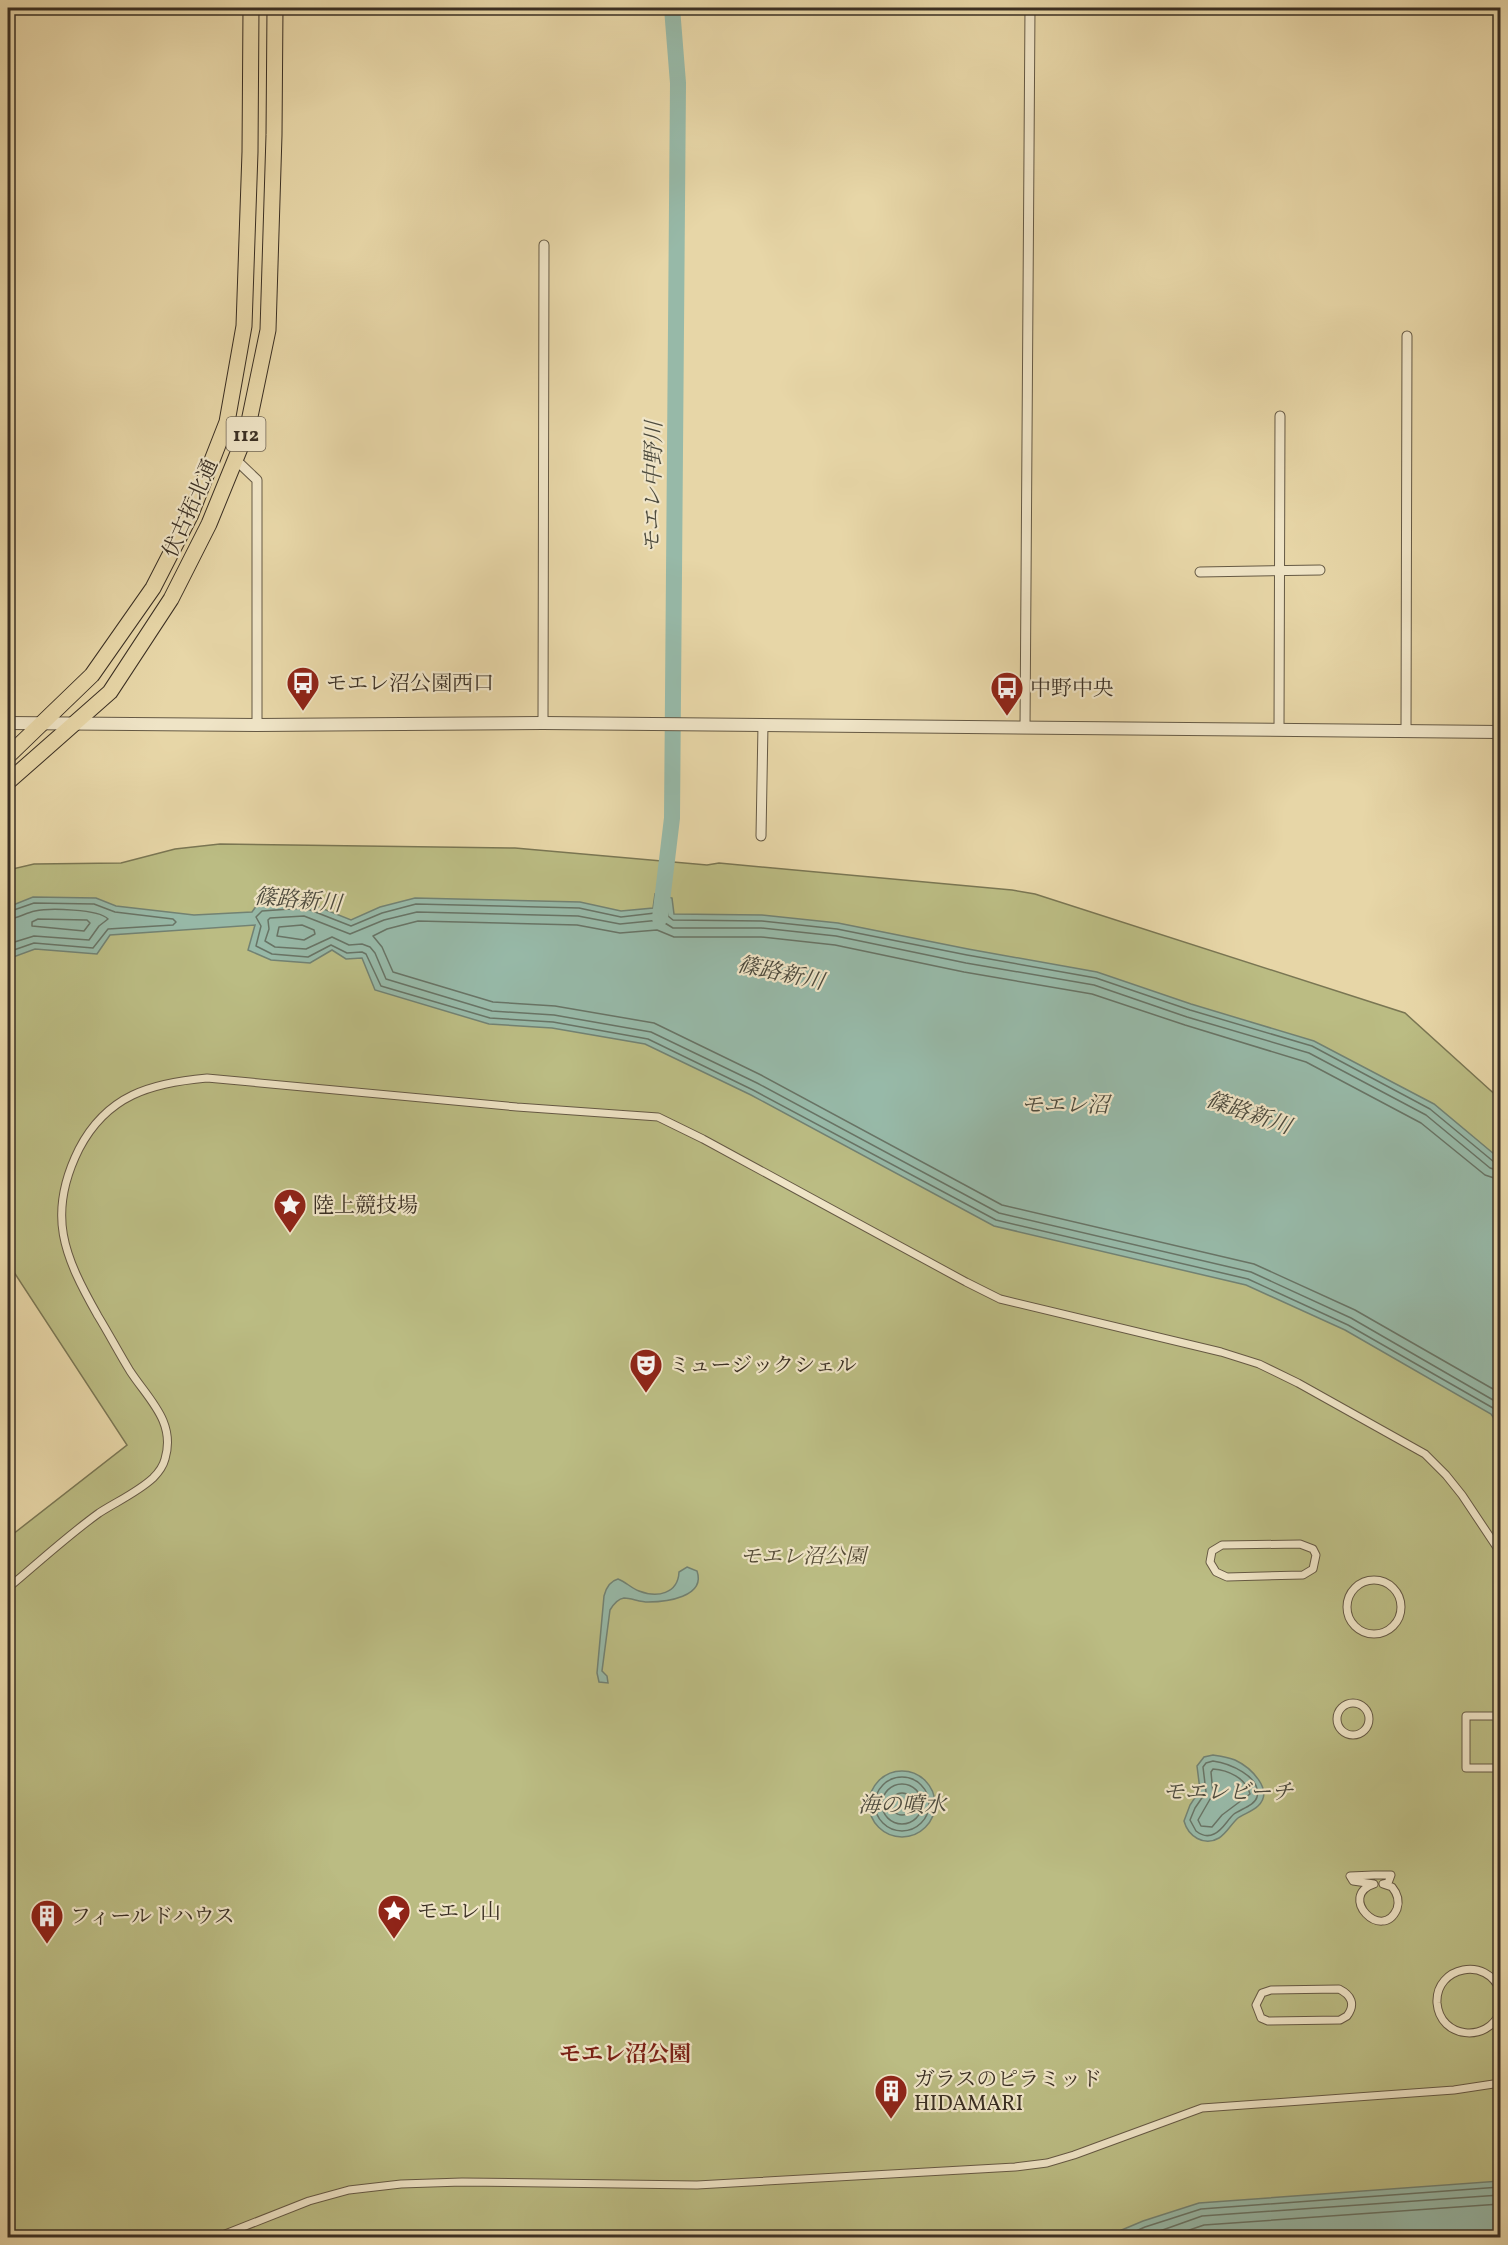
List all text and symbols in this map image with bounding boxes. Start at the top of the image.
road number: 112 [226,417,266,451]
water label: モエレ中野川 [638,419,671,553]
street label: 伏古拓北通 [157,455,226,562]
bus stop icon: モエレ沼公園西口 [285,665,321,712]
place label: モエレ沼公園西口 [326,670,494,699]
bus stop icon: 中野中央 [989,670,1025,717]
place label: 中野中央 [1030,675,1114,704]
water label: 篠路新川 [253,882,345,921]
water label: 篠路新川 [734,950,829,999]
water label: 篠路新川 [1202,1085,1297,1144]
water label: モエレ沼 [1021,1091,1113,1122]
place icon: 陸上競技場 [272,1187,308,1234]
place label: 陸上競技場 [313,1192,418,1221]
theatre icon: ミュージックシェル [628,1347,664,1394]
place label: ミュージックシェル [669,1352,857,1381]
park label: モエレ沼公園 [740,1543,869,1572]
water label: モエレビーチ [1162,1778,1295,1809]
water label: 海の噴水 [858,1791,948,1822]
place icon: モエレ山 [376,1893,412,1940]
building icon: フィールドハウス [29,1898,65,1945]
place label: モエレ山 [417,1898,501,1927]
place label: フィールドハウス [70,1903,235,1932]
district label: モエレ沼公園 [559,2040,691,2071]
place label: ガラスのピラミッド HIDAMARI [914,2066,1102,2119]
building icon: ガラスのピラミッド HIDAMARI [873,2073,909,2120]

